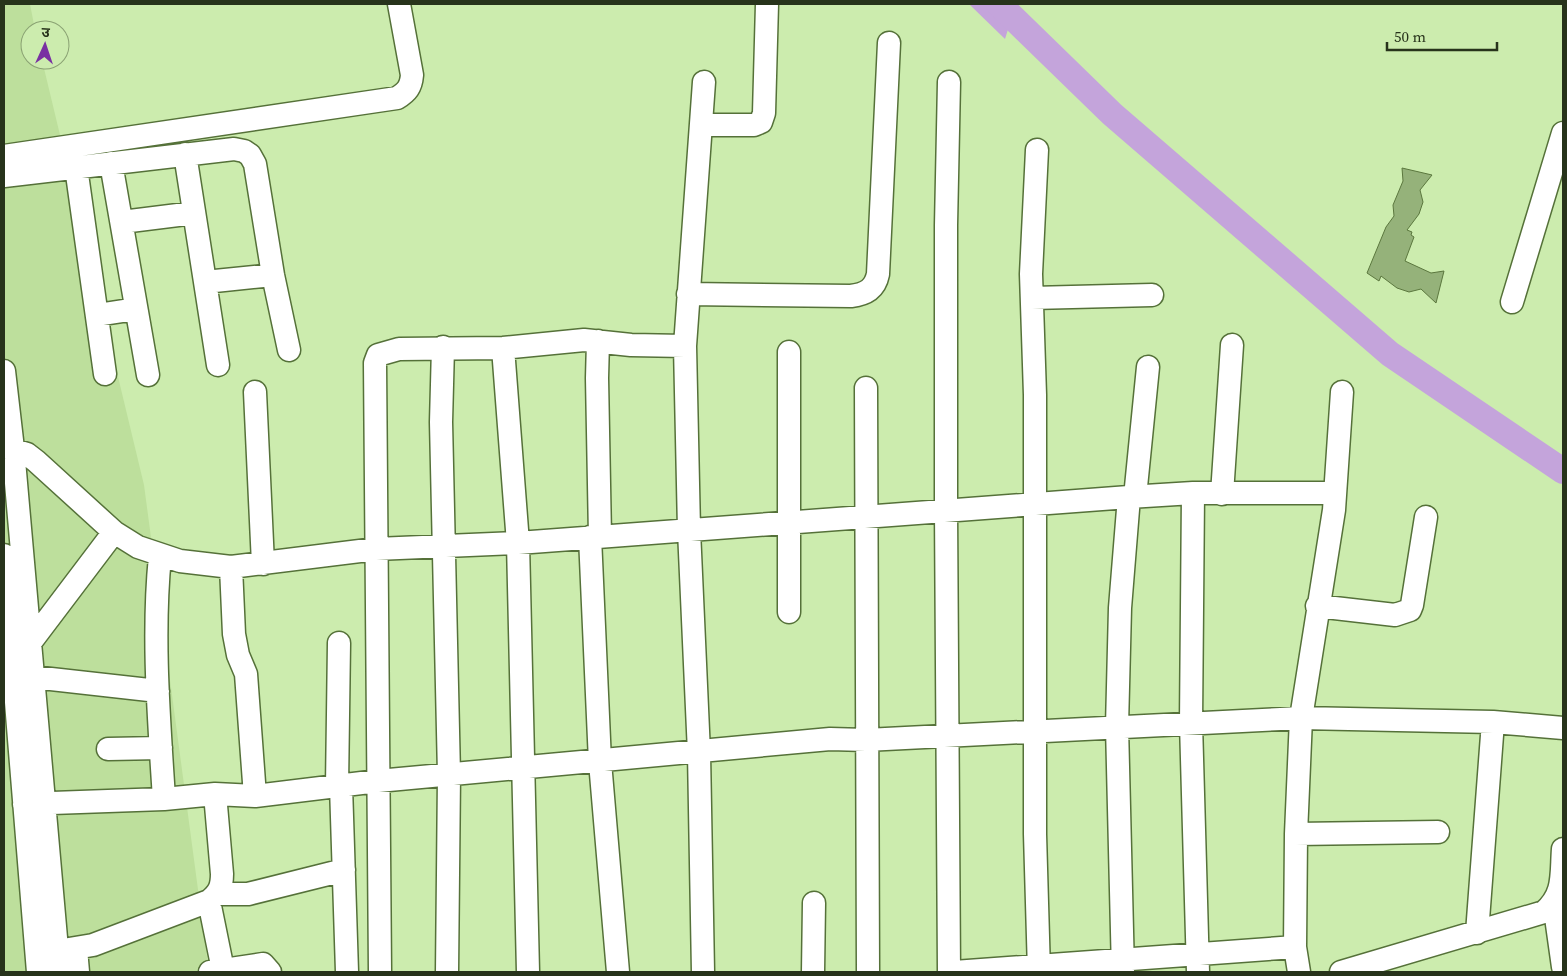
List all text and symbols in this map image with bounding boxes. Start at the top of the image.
north arrow [20,20,70,70]
scale bar [1387,20,1497,52]
text: उ [41,22,51,42]
text: 50 m [1394,26,1426,47]

